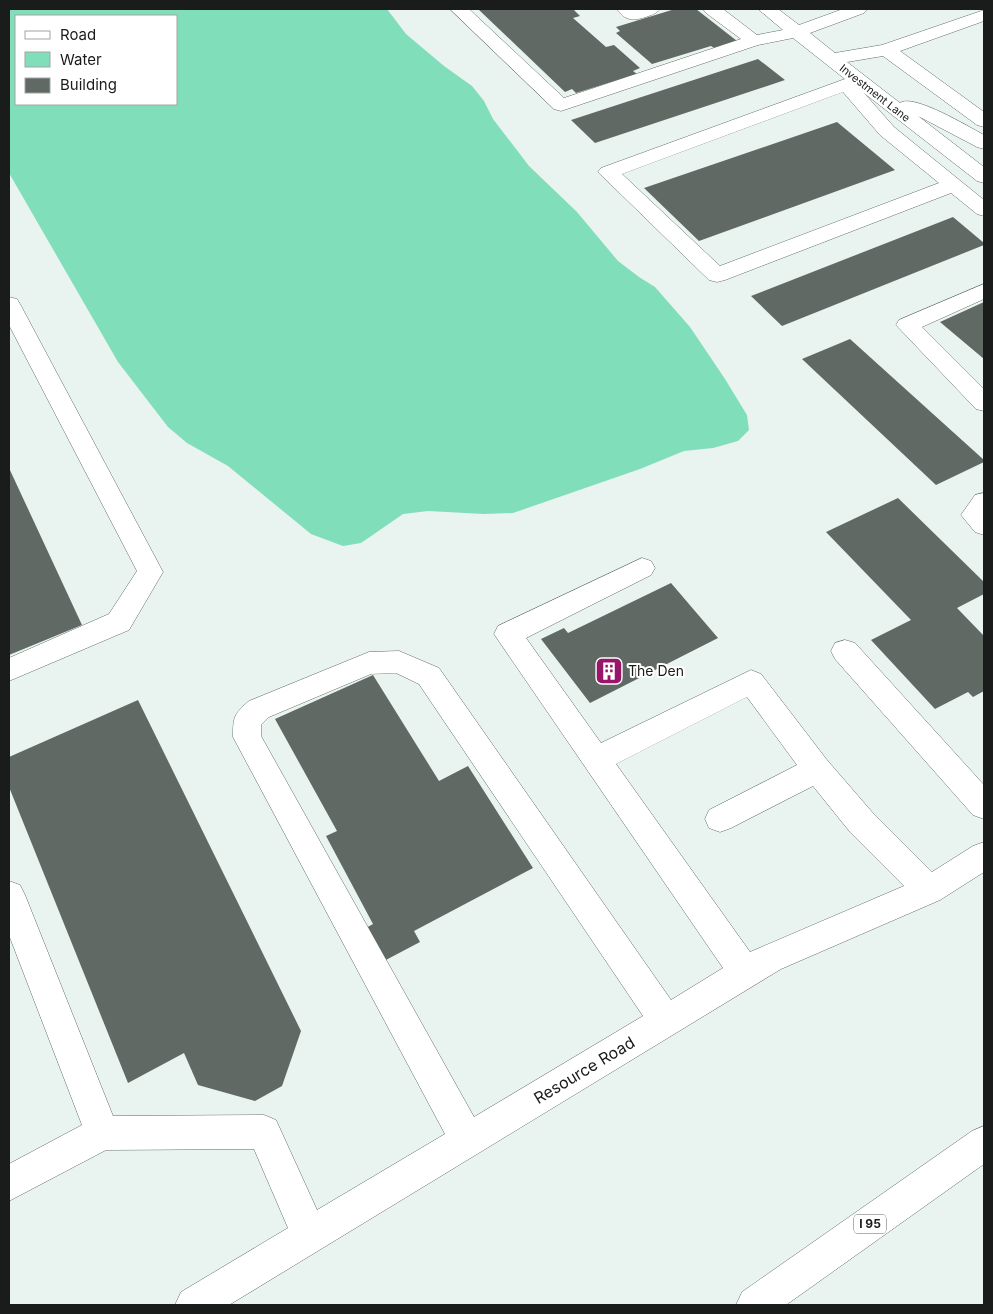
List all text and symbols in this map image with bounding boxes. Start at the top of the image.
legend [15,15,178,105]
text: Road [60,25,96,44]
text: Water [60,50,102,69]
street label: Investment Lane [837,61,913,125]
text: Building [60,75,117,94]
building icon: The Den [594,656,624,686]
place label: The Den [628,662,684,679]
street label: Resource Road [530,1032,638,1108]
road number: I 95 [854,1214,886,1234]

